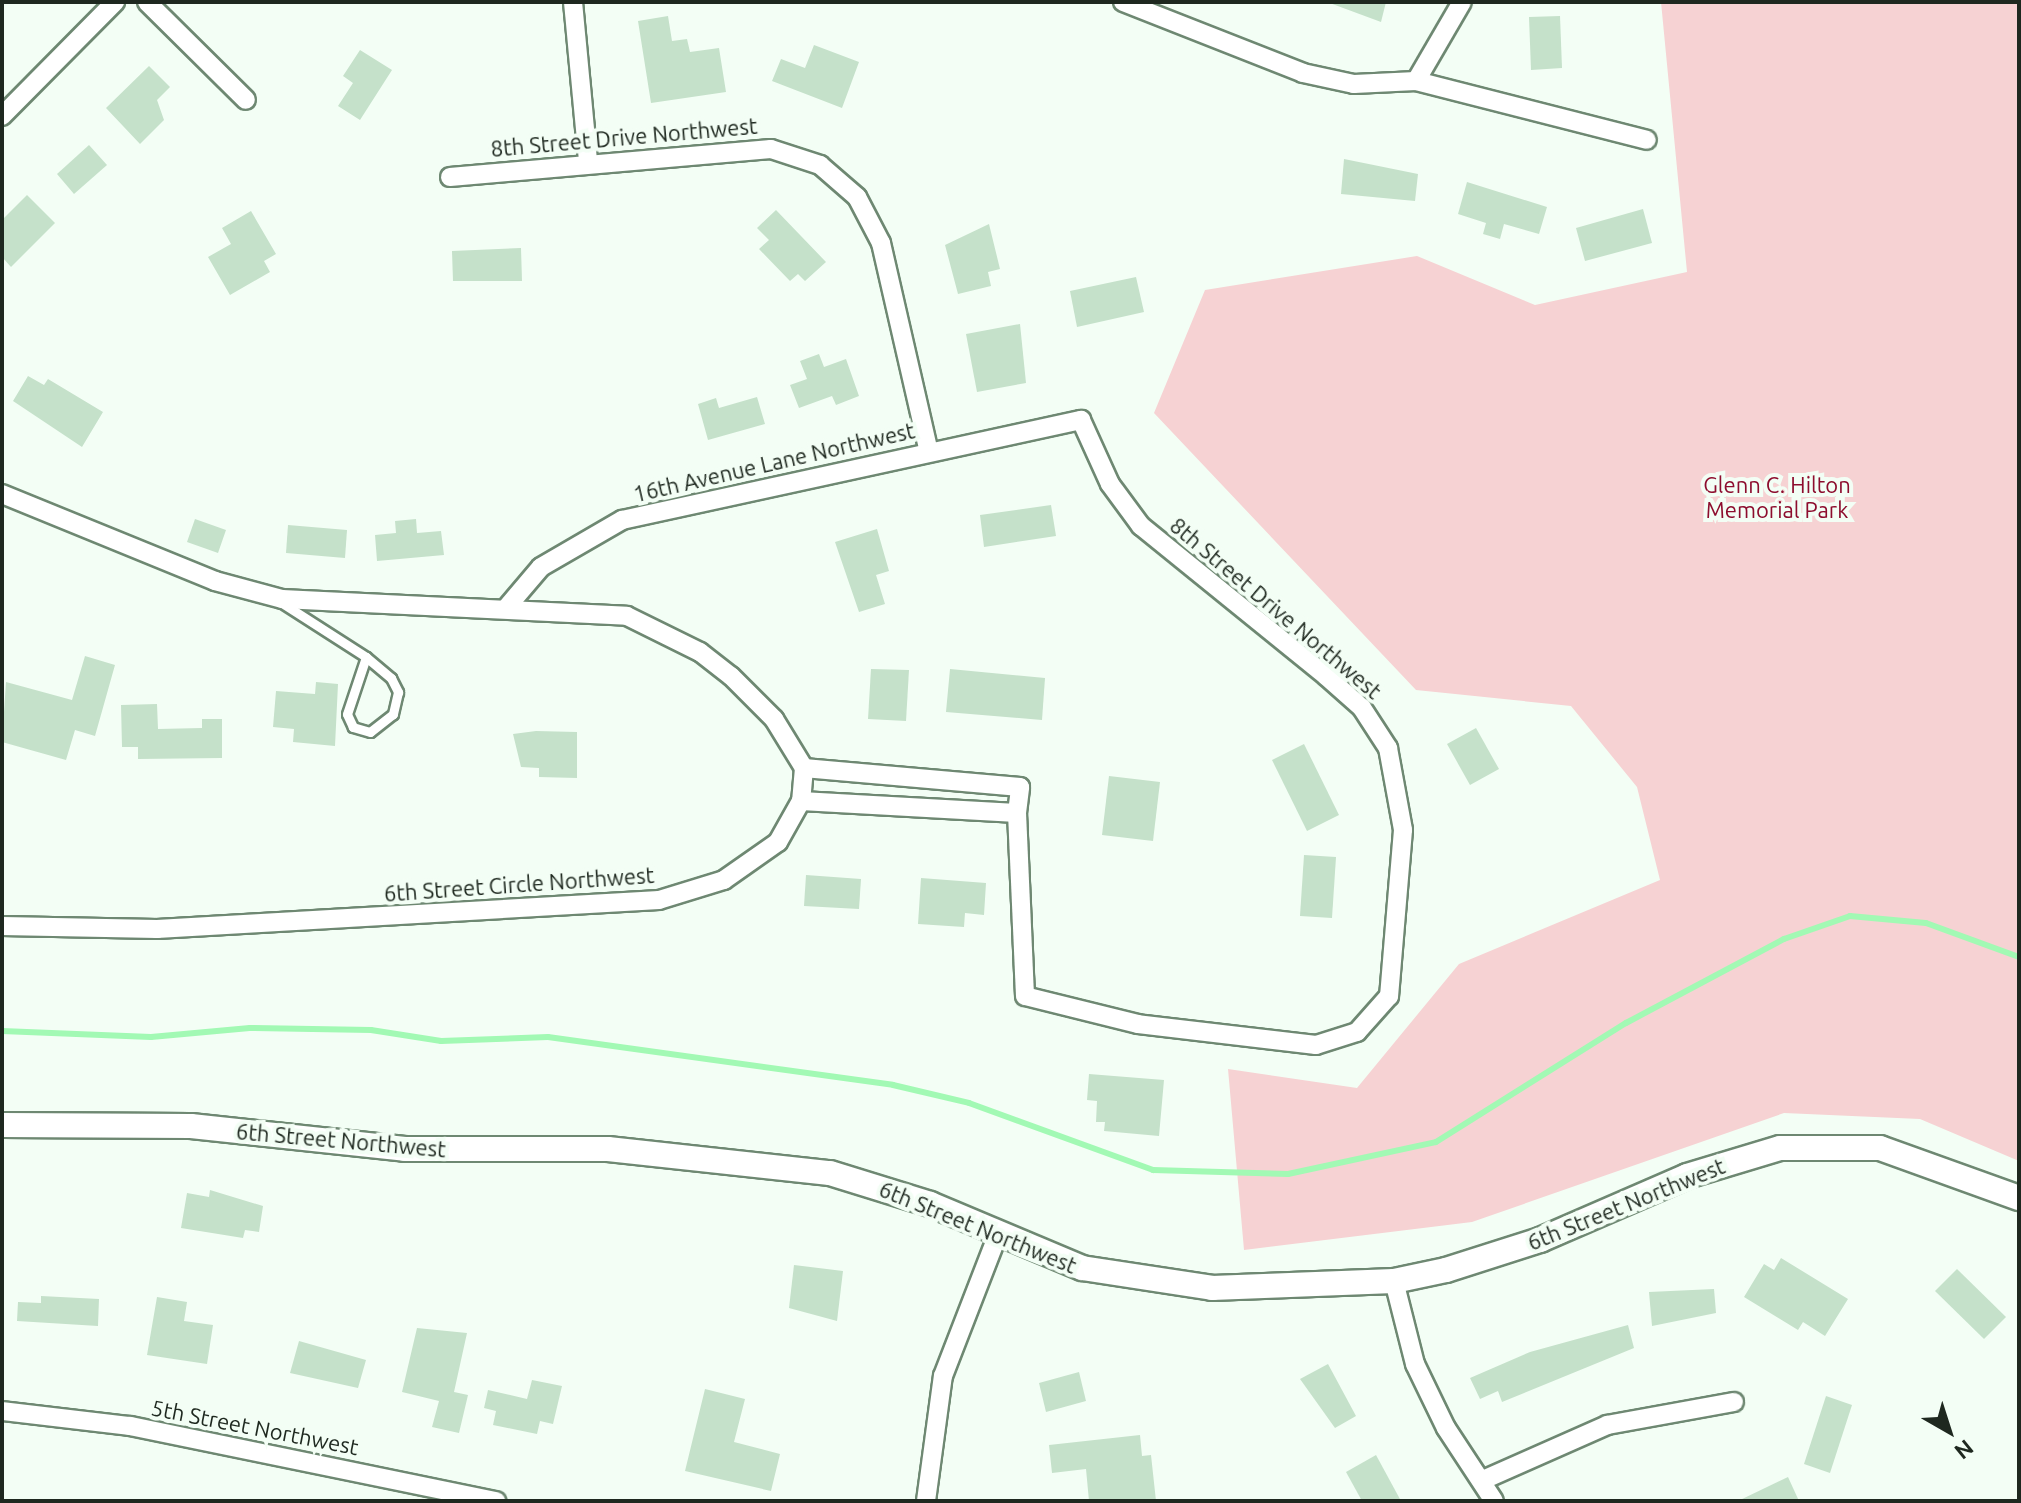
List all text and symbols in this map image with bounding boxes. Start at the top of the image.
street label: 8th Street Drive Northwest [490,112,758,162]
street label: 16th Avenue Lane Northwest [631,417,917,507]
park label: Glenn C. Hilton Memorial Park [1703,471,1851,522]
street label: 8th Street Drive Northwest [1165,512,1387,704]
street label: 6th Street Circle Northwest [383,861,655,907]
street label: 6th Street Northwest [235,1118,447,1162]
street label: 6th Street Northwest [1523,1152,1729,1256]
street label: 6th Street Northwest [875,1175,1081,1279]
north arrow [1909,1391,1989,1471]
street label: 5th Street Northwest [149,1394,361,1460]
text: N [1950,1435,1979,1465]

